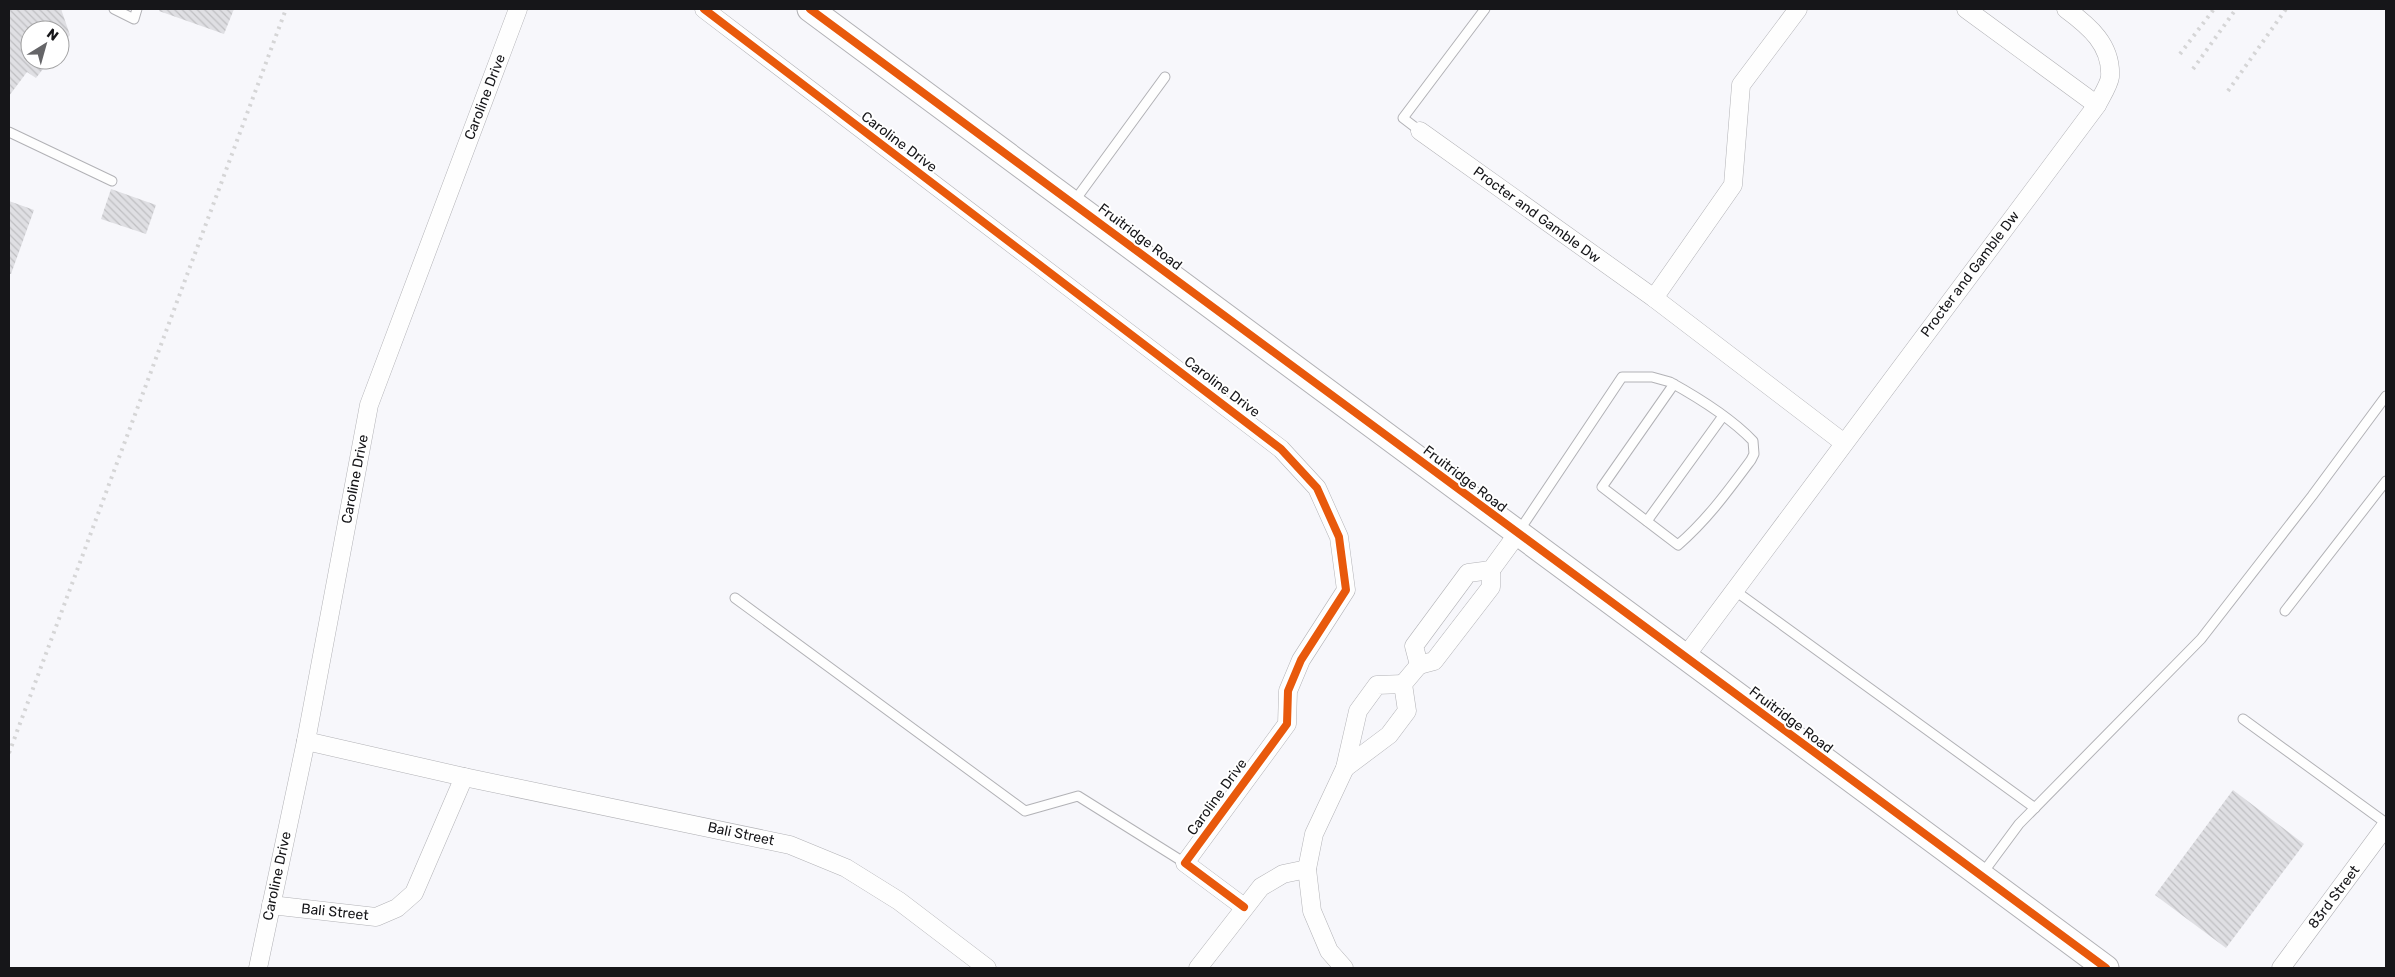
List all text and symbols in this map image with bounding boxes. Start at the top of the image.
north arrow [20,20,70,70]
text: N [43,25,62,45]
street label: Caroline Drive [461,52,509,142]
street label: Caroline Drive [858,108,940,176]
street label: Procter and Gamble Dw [1470,163,1604,267]
street label: Fruitridge Road [1095,200,1185,274]
street label: Procter and Gamble Dw [1917,208,2023,340]
street label: Caroline Drive [1181,353,1263,421]
street label: Caroline Drive [338,433,372,525]
street label: Fruitridge Road [1420,442,1510,516]
street label: Fruitridge Road [1746,683,1836,757]
street label: Caroline Drive [1184,755,1251,839]
street label: Bali Street [706,819,776,849]
street label: Caroline Drive [259,830,295,922]
street label: 83rd Street [2305,862,2364,932]
street label: Bali Street [300,900,370,924]

